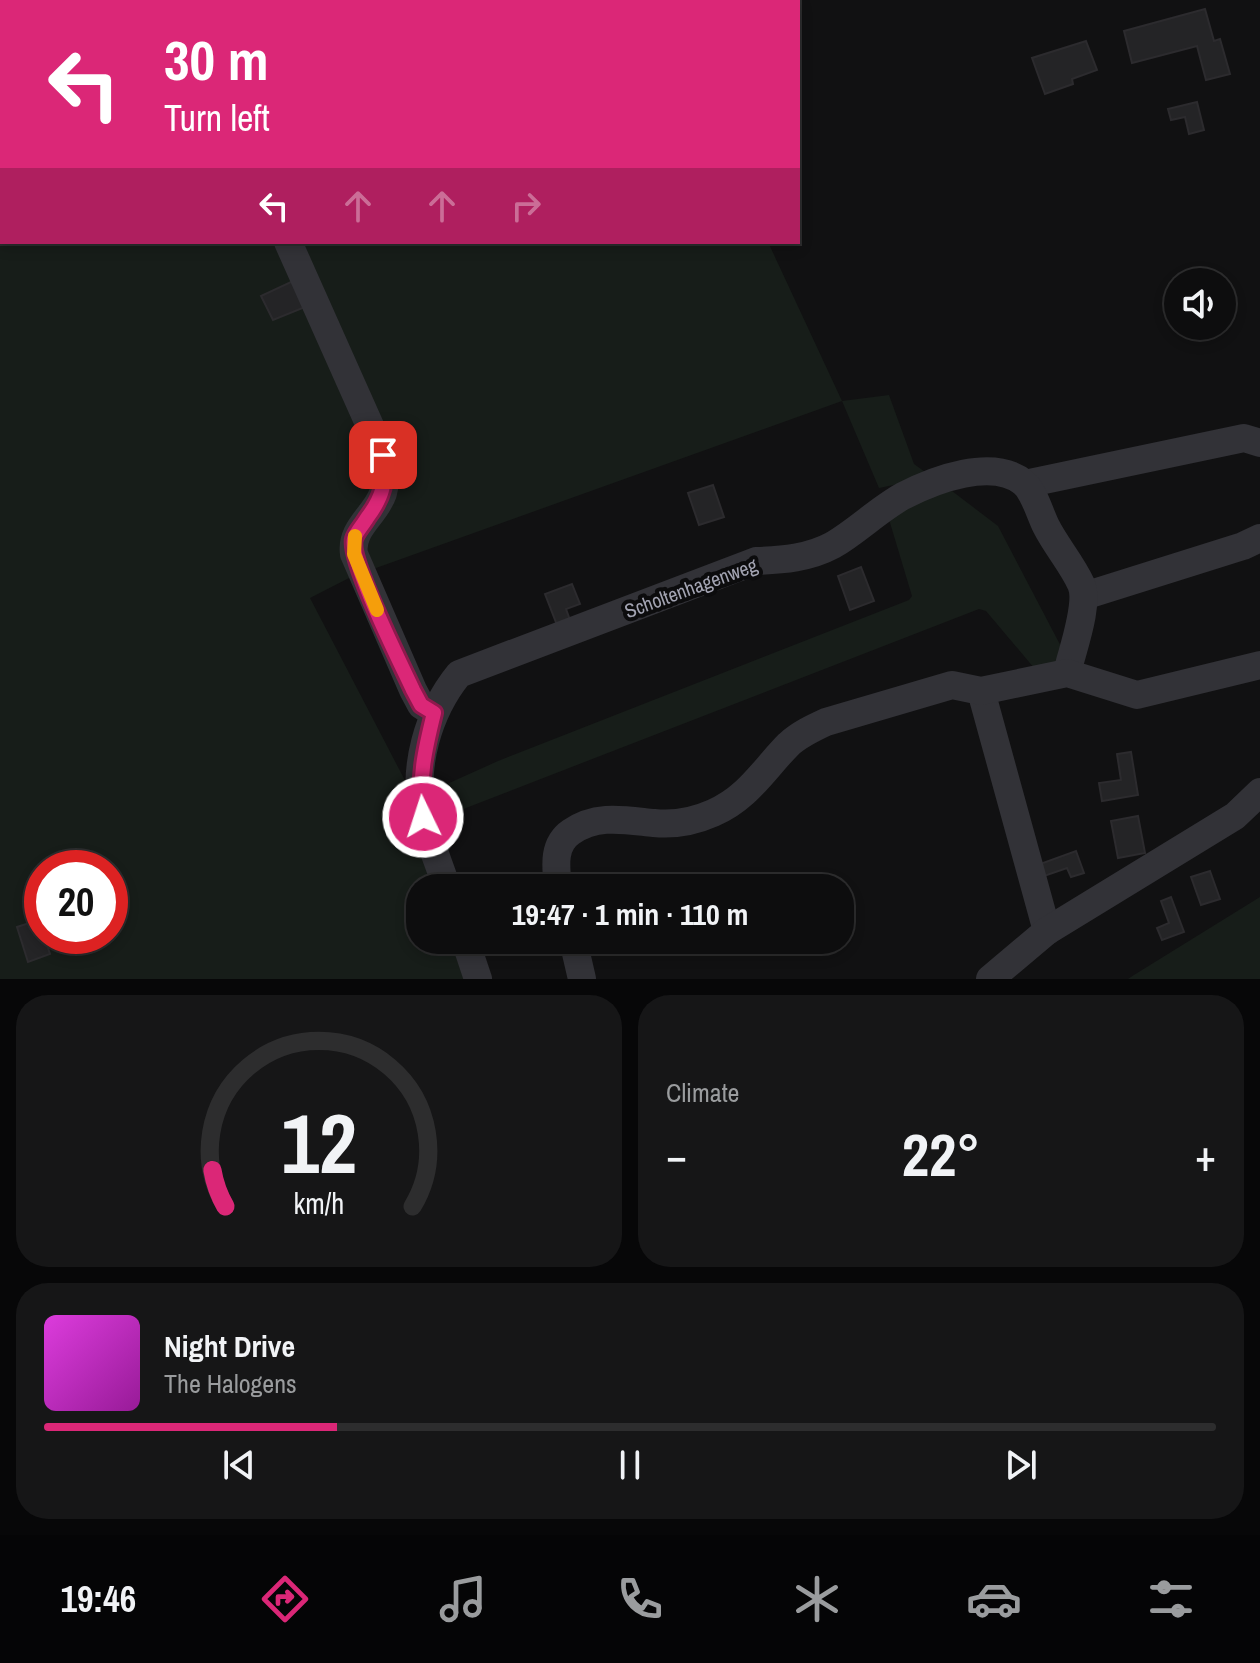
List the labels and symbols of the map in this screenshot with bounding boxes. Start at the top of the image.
pin [349,421,417,489]
street label: Scholtenhagenweg [621,551,761,624]
position arrow [381,775,465,859]
speed limit sign: 20 [24,850,128,954]

